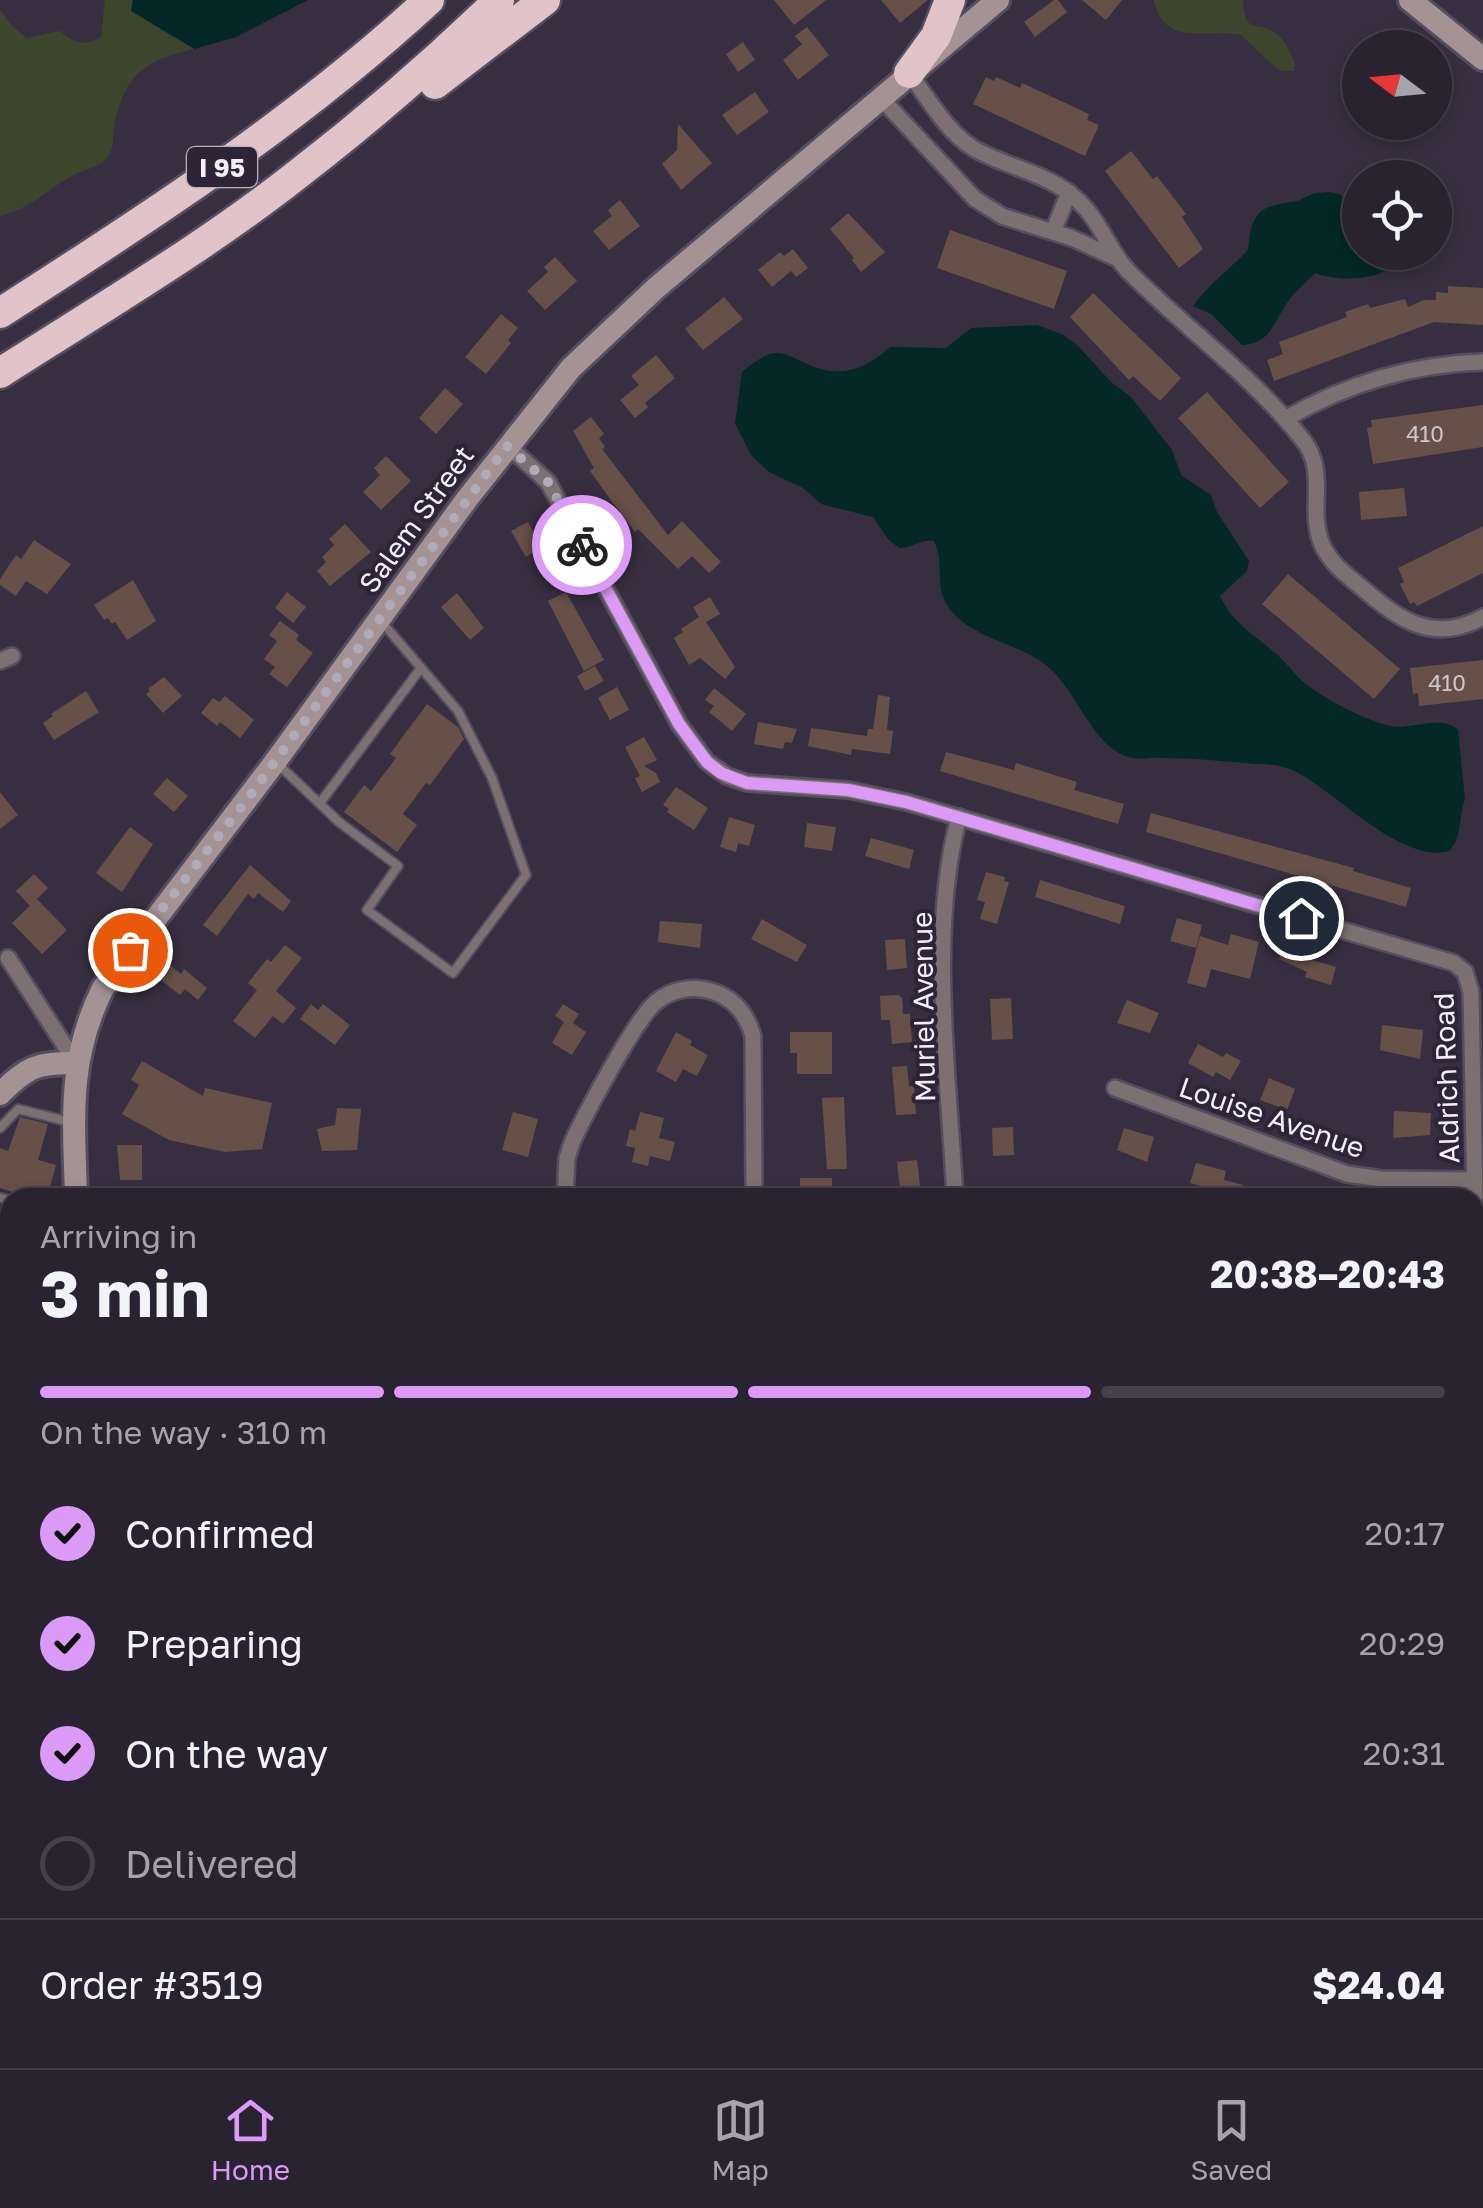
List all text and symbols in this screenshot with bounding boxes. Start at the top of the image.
north arrow [1342,30,1452,140]
map controls [1342,30,1452,270]
road number: I 95 [187,147,257,187]
button: locate [1342,160,1452,270]
house number: 410 [1406,420,1444,447]
street label: Salem Street [352,439,480,599]
courier [532,495,632,595]
icon: bike [555,518,610,573]
house number: 410 [1428,669,1466,696]
pin [1259,876,1344,961]
icon: home [1274,891,1329,946]
pin [88,908,173,993]
street label: Muriel Avenue [905,911,941,1103]
icon: bag [103,923,158,978]
street label: Aldrich Road [1427,992,1465,1164]
street label: Louise Avenue [1175,1070,1369,1164]
text: Arriving in [40,1217,197,1255]
text: 20:38–20:43 [1210,1251,1445,1296]
text: 3 min [40,1253,210,1331]
text: On the way · 310 m [40,1413,327,1451]
icon: check [40,1506,95,1561]
text: Confirmed [125,1511,315,1556]
text: 20:17 [1365,1514,1445,1552]
icon: check [40,1616,95,1671]
text: Preparing [125,1621,303,1666]
text: 20:29 [1359,1624,1445,1662]
icon: check [40,1726,95,1781]
text: On the way [125,1731,328,1776]
text: 20:31 [1363,1734,1445,1772]
text: Delivered [125,1841,298,1886]
text: Order #3519 [40,1962,264,2007]
text: $24.04 [1312,1962,1445,2007]
tab: Home [211,2093,290,2186]
tab: Map [712,2093,769,2186]
tab: Saved [1190,2093,1272,2186]

